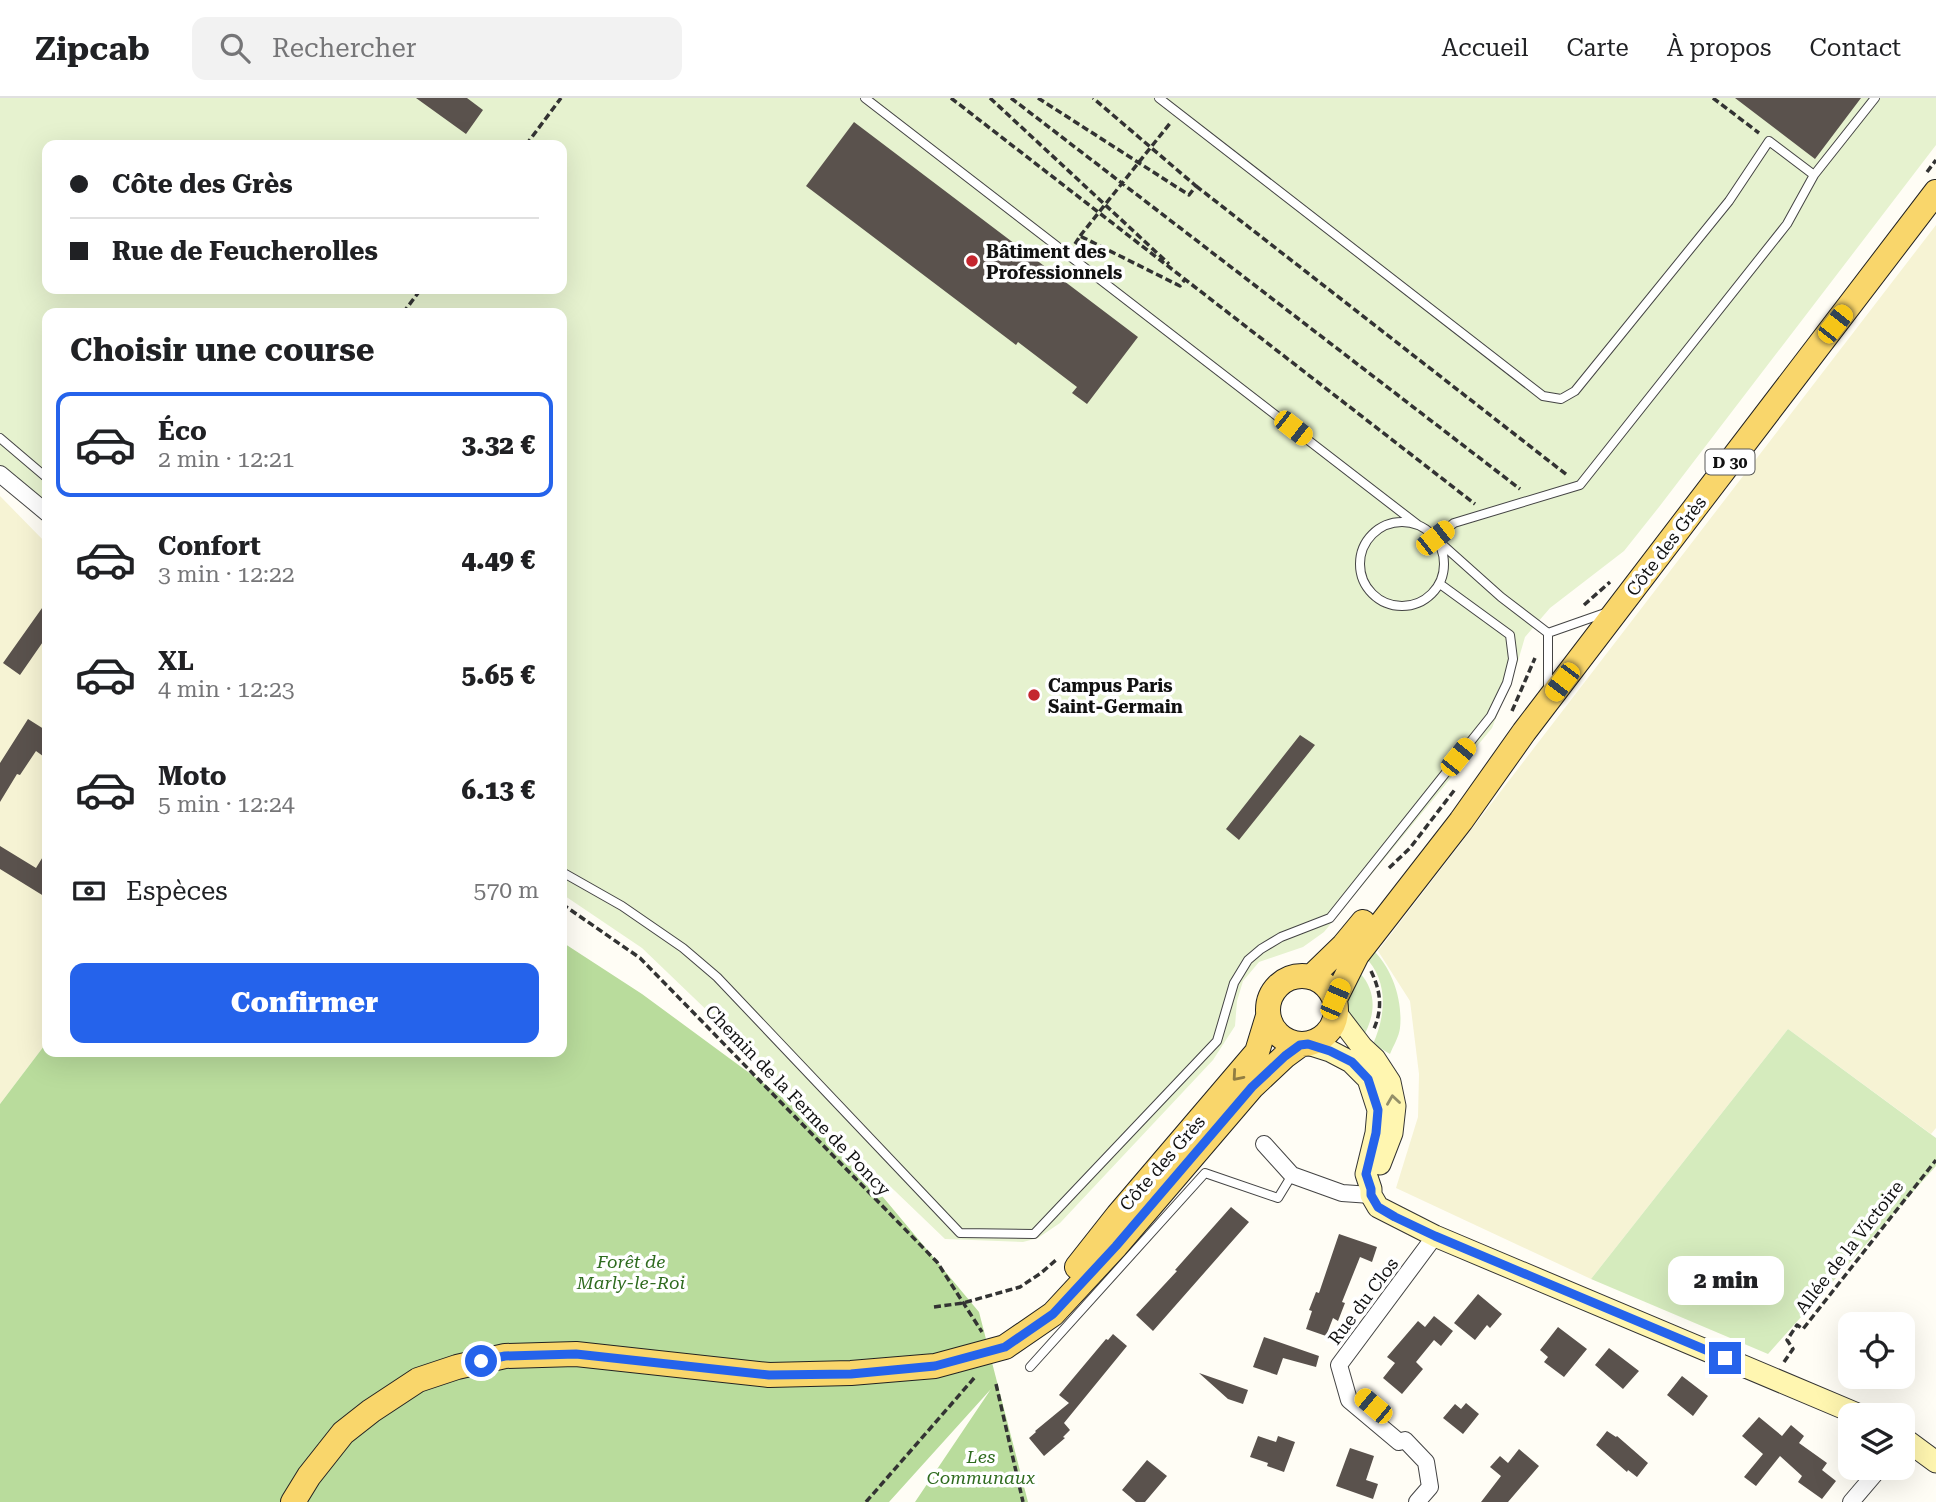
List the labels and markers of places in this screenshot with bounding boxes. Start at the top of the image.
place label: Bâtiment des Professionnels [986,241,1122,283]
marker: Bâtiment des Professionnels [964,253,980,269]
place label: Campus Paris Saint-Germain [1048,675,1183,717]
marker: Campus Paris Saint-Germain [1026,687,1042,703]

